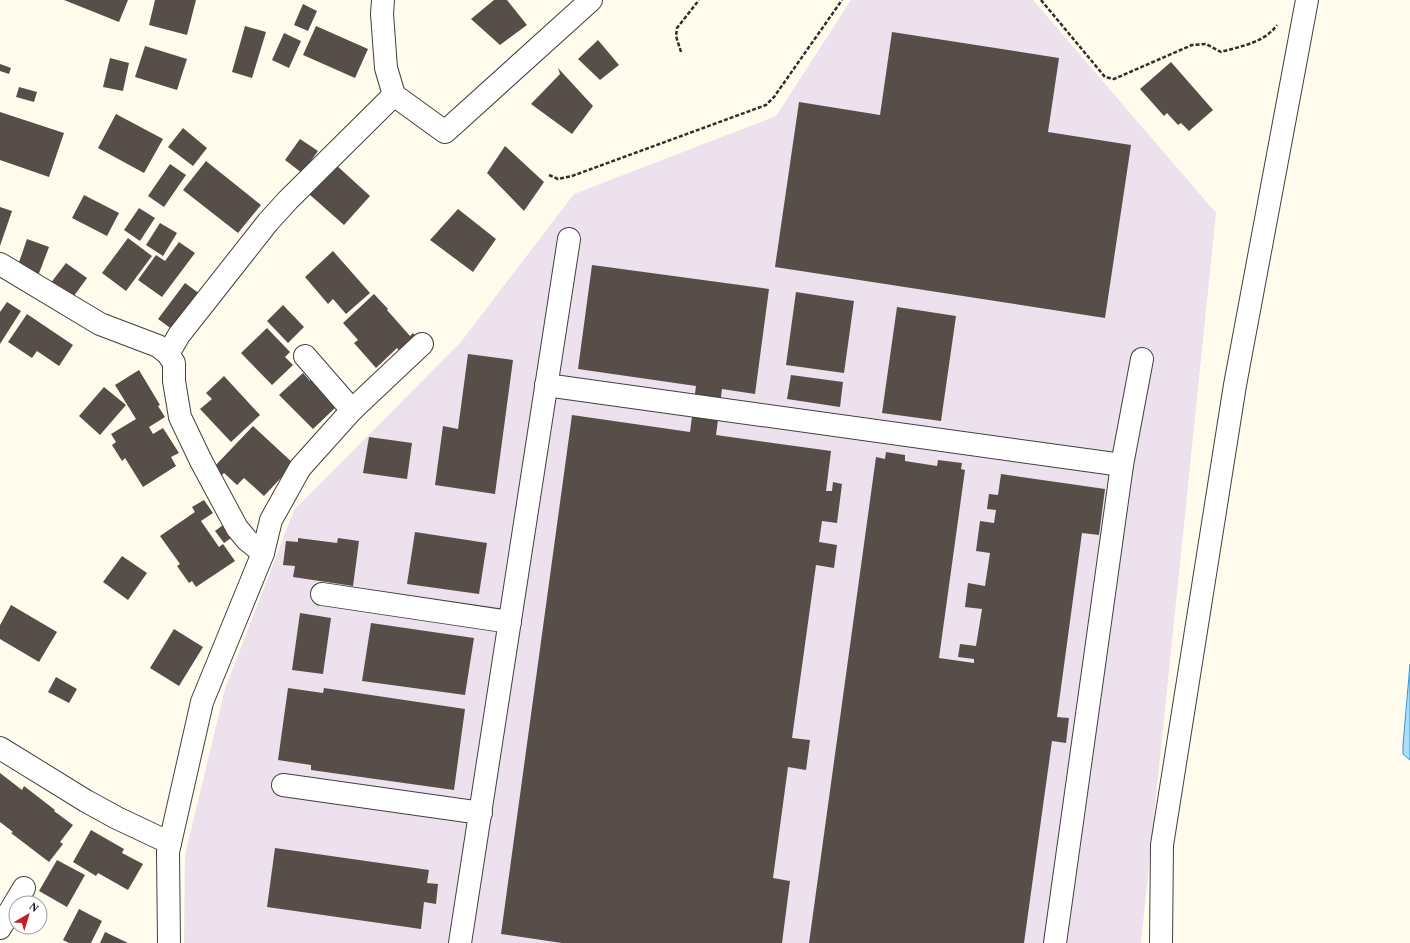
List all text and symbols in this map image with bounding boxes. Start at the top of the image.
north arrow [8,895,48,935]
text: N [27,900,41,914]

